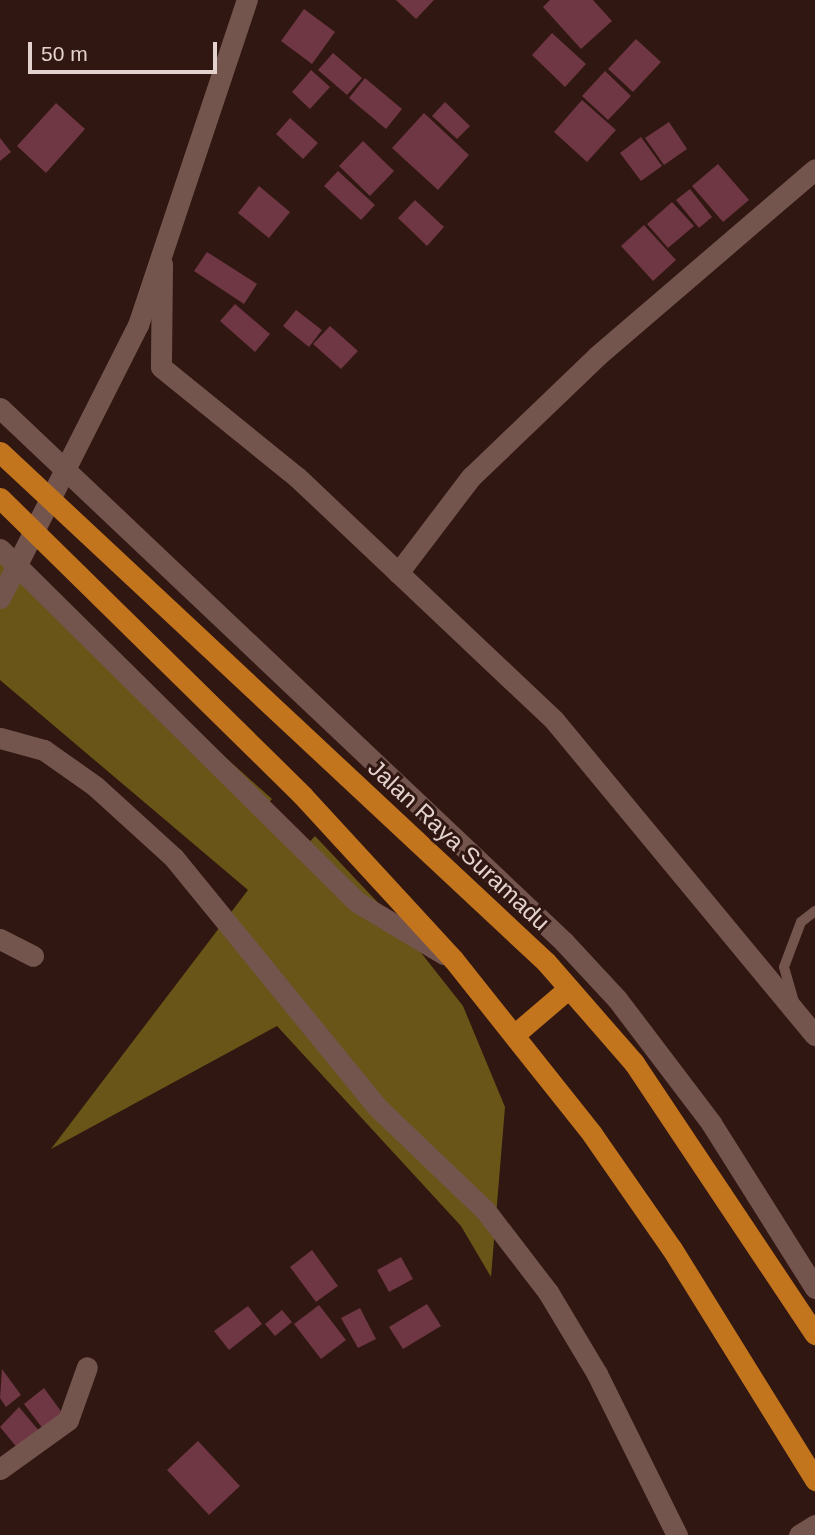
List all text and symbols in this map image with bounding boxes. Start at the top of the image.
scale bar [32,28,220,72]
text: 50 m [41,42,88,65]
street label: Jalan Raya Suramadu [362,753,556,937]

